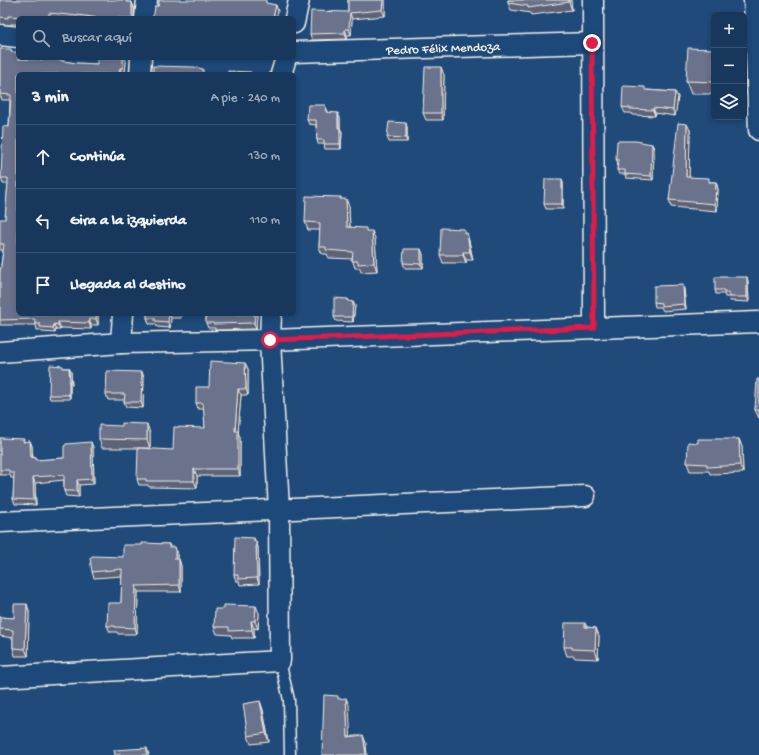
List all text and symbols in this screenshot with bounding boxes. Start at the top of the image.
map controls [711,12,747,120]
button: + [711,12,747,48]
search box [16,16,296,60]
icon: search [30,27,52,49]
text: Buscar aquí [62,29,132,47]
route end [583,34,601,52]
street label: Pedro Félix Mendoza [385,40,501,59]
button: − [711,48,747,84]
button: layers [711,84,747,120]
text: 3 min [32,88,69,108]
text: A pie · 240 m [211,91,280,106]
icon: ahead [32,146,54,168]
text: Continúa [70,148,125,166]
text: 130 m [248,149,280,164]
icon: left [32,210,54,232]
text: Gira a la izquierda [70,212,186,230]
text: 110 m [250,213,280,228]
icon: arrive [32,274,54,296]
text: Llegada al destino [70,276,186,294]
route start [261,331,279,349]

